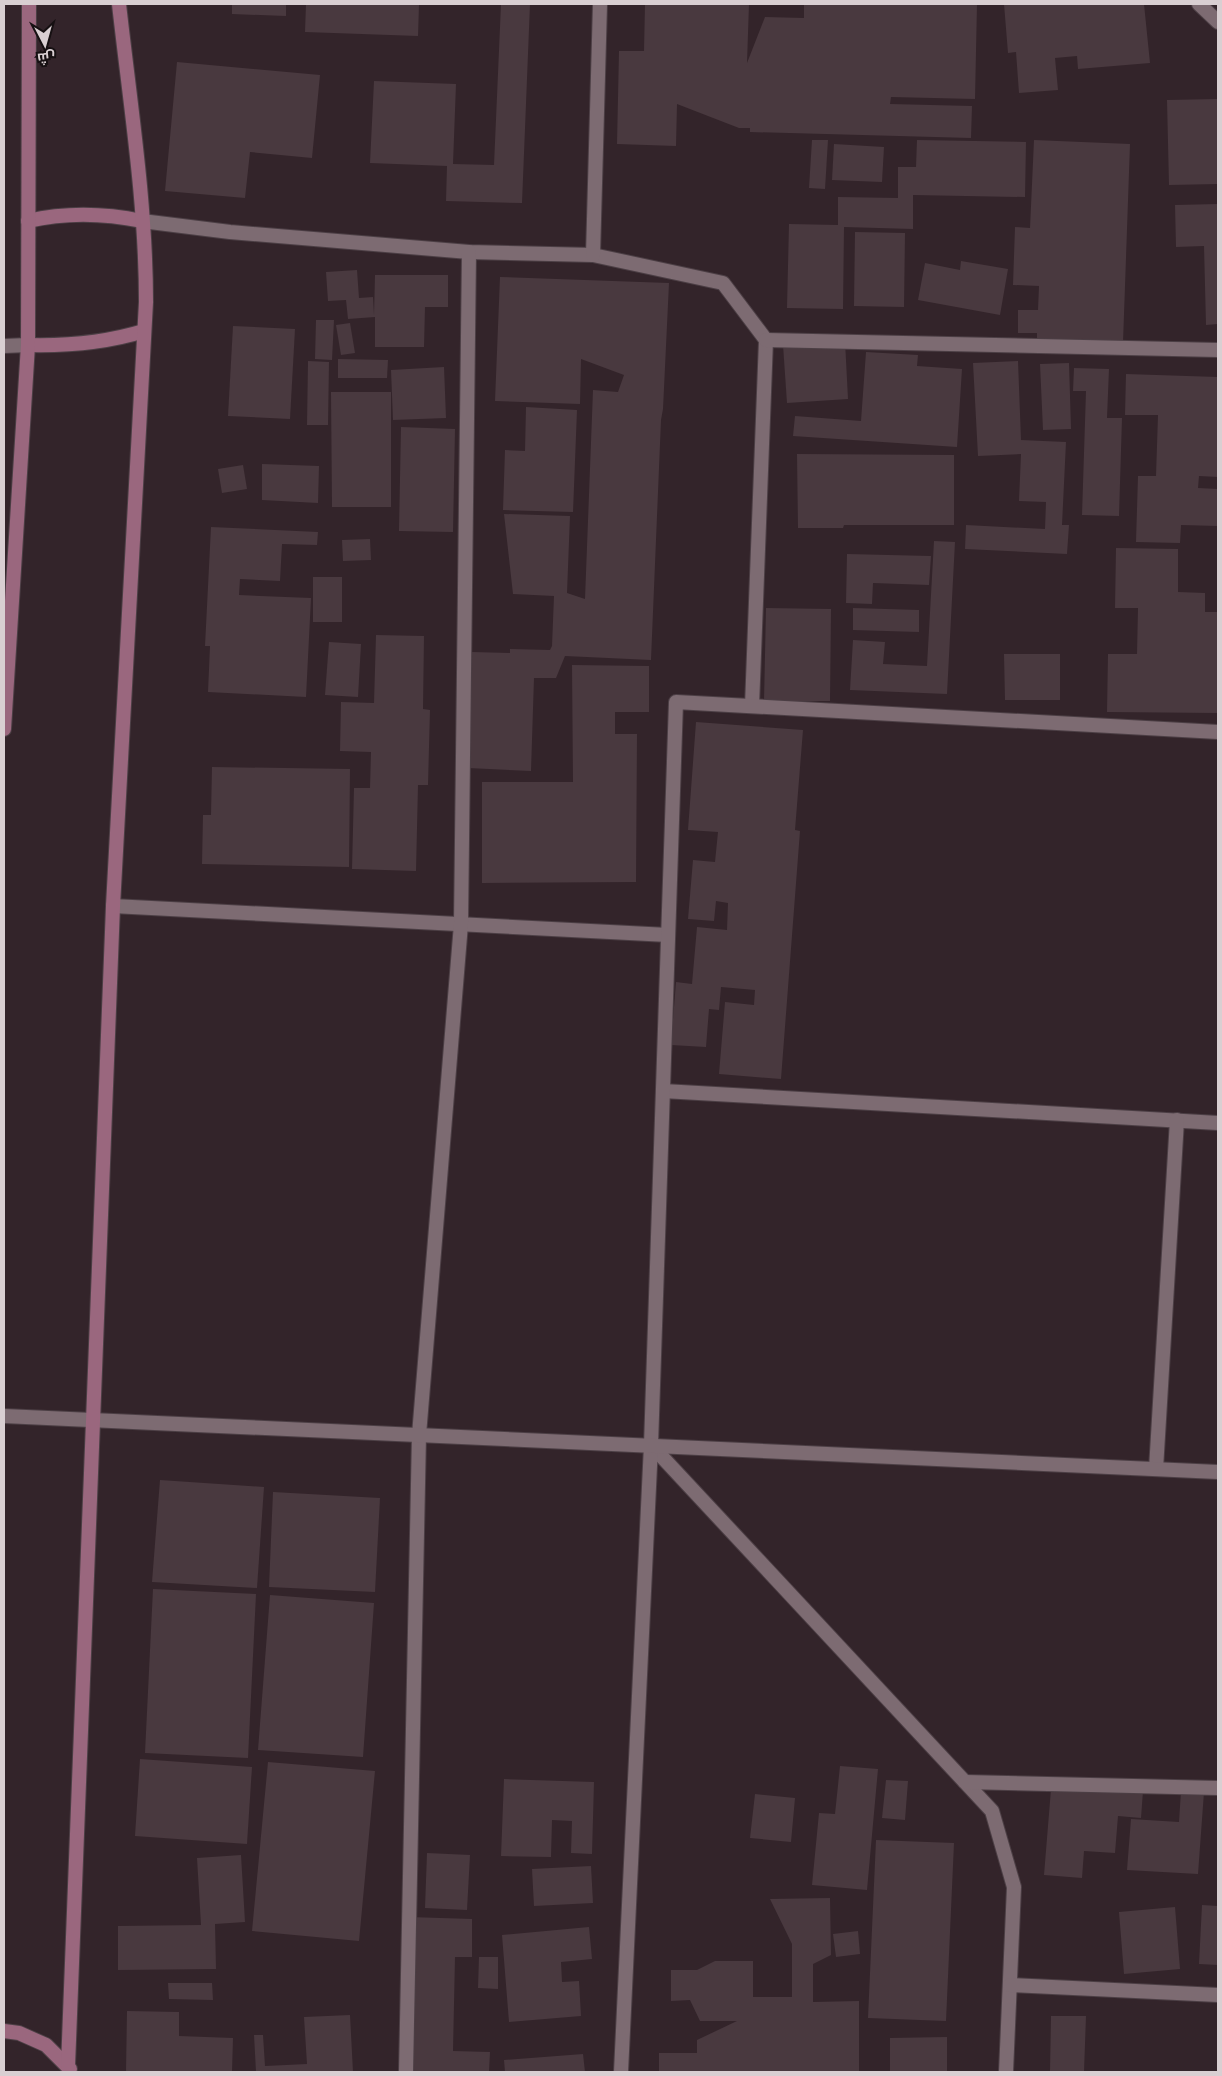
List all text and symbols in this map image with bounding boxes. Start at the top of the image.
north arrow [20,20,70,70]
text: ش [36,48,56,67]

